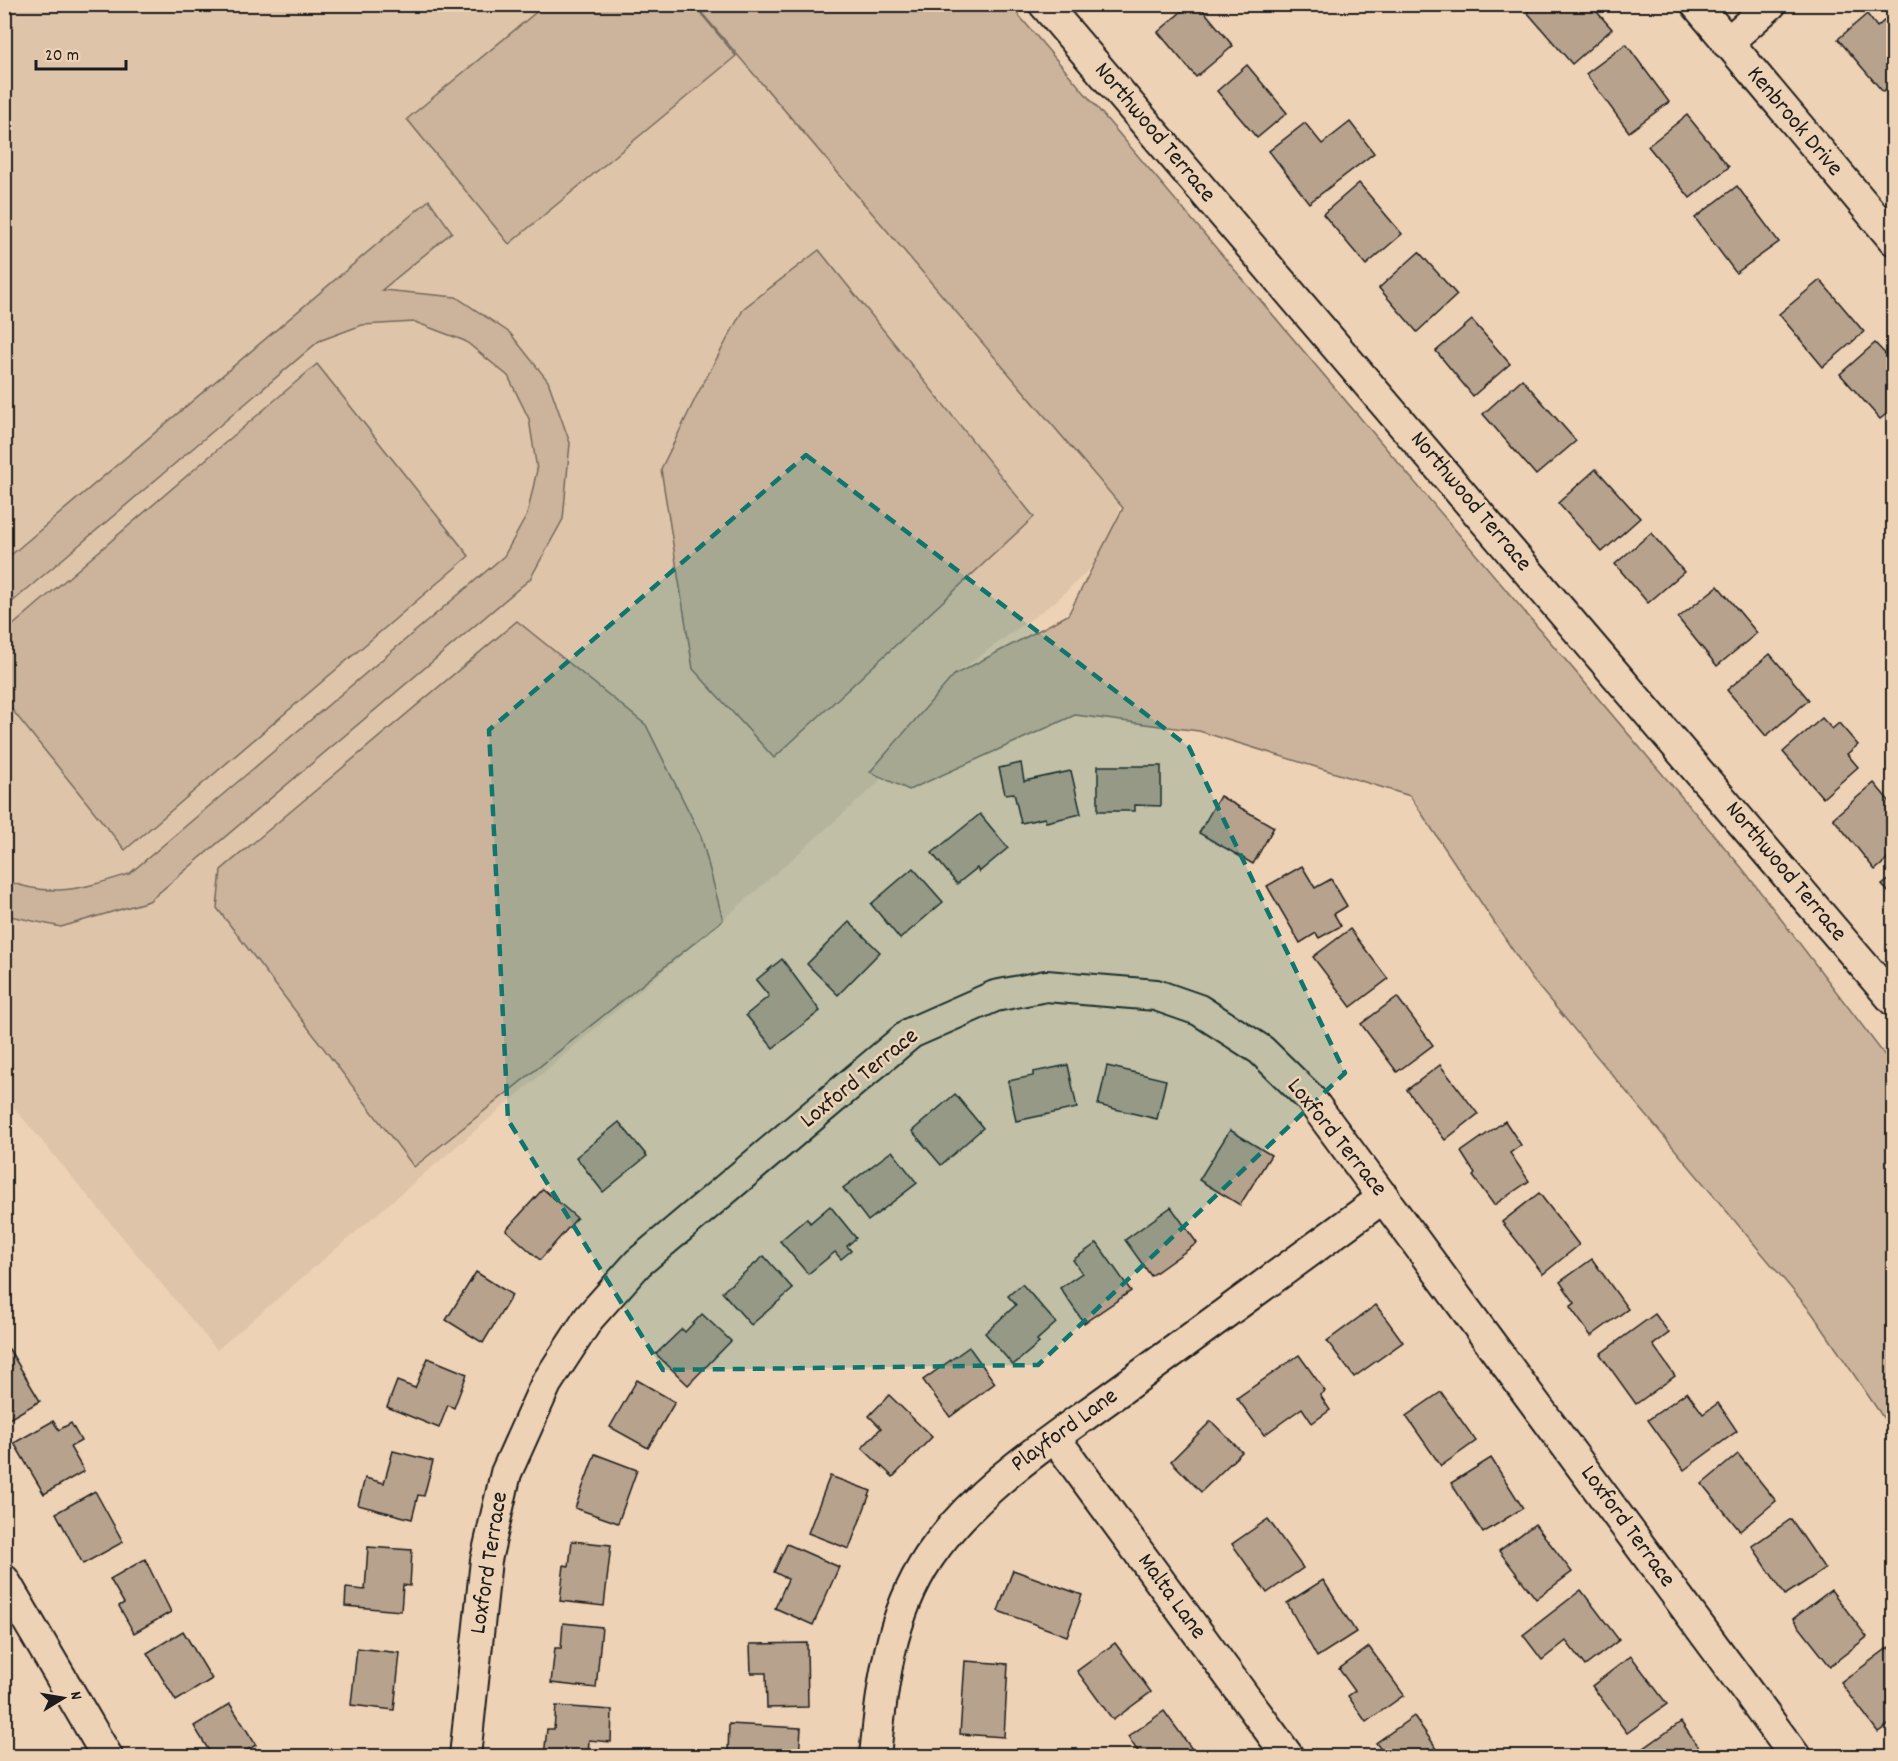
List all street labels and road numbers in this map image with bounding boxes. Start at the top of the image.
street label: Northwood Terrace [1085,55,1223,211]
street label: Kenbrook Drive [1738,59,1850,185]
street label: Northwood Terrace [1401,424,1539,580]
street label: Northwood Terrace [1716,794,1854,950]
street label: Loxford Terrace [793,1021,927,1137]
street label: Loxford Terrace [1278,1071,1394,1205]
street label: Playford Lane [1004,1380,1126,1482]
street label: Loxford Terrace [1571,1459,1683,1595]
street label: Loxford Terrace [462,1489,518,1637]
street label: Malta Lane [1128,1547,1214,1647]

